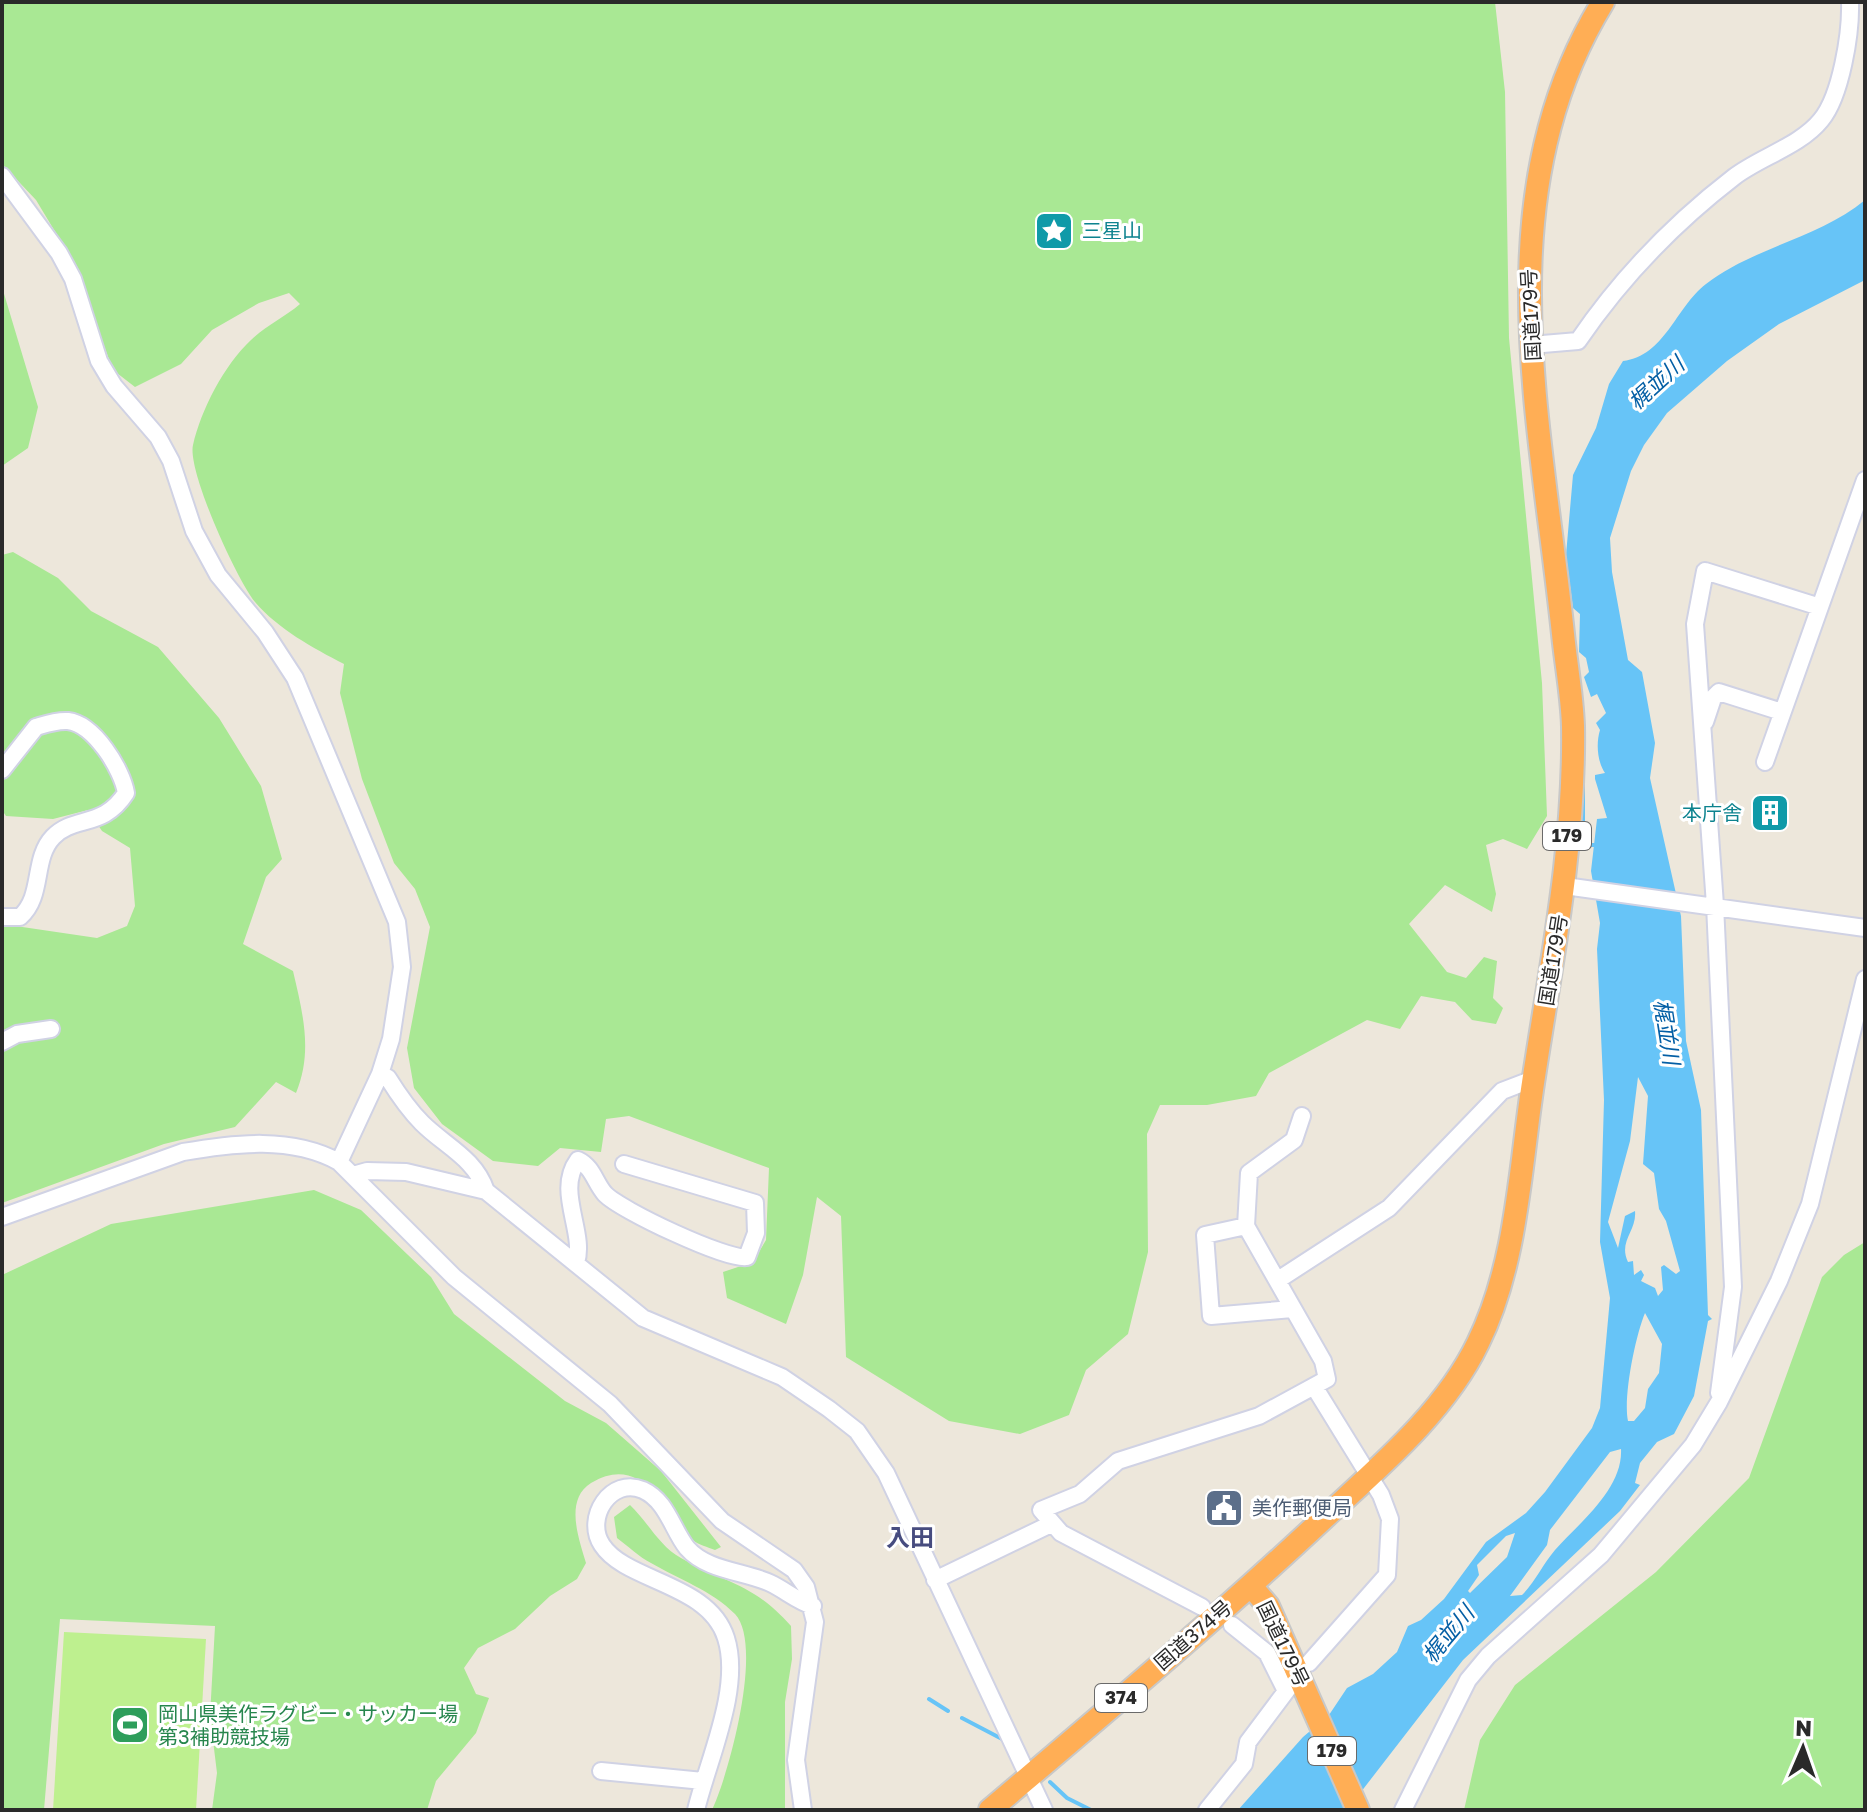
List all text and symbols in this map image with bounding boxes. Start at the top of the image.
place icon: 三星山 [1033,210,1075,252]
place label: 三星山 [1082,218,1142,242]
street label: 国道179号 [1516,268,1544,362]
water label: 梶並川 [1622,349,1691,415]
building icon: 本庁舎 [1749,792,1791,834]
place label: 本庁舎 [1682,800,1742,824]
road number: 179 [1543,822,1591,850]
street label: 国道179号 [1533,912,1571,1007]
water label: 梶並川 [1649,997,1686,1069]
public building icon: 美作郵便局 [1203,1487,1245,1529]
place label: 美作郵便局 [1252,1495,1352,1519]
district label: 入田 [886,1522,934,1551]
street label: 国道374号 [1149,1594,1236,1674]
street label: 国道179号 [1253,1597,1315,1690]
water label: 梶並川 [1416,1598,1480,1668]
road number: 374 [1095,1684,1147,1712]
place label: 岡山県美作ラグビー・サッカー場 第3補助競技場 [158,1701,458,1748]
sports icon: 岡山県美作ラグビー・サッカー場 第3補助競技場 [109,1704,151,1746]
north arrow [1763,1708,1843,1788]
text: N [1795,1714,1813,1741]
road number: 179 [1308,1737,1356,1765]

